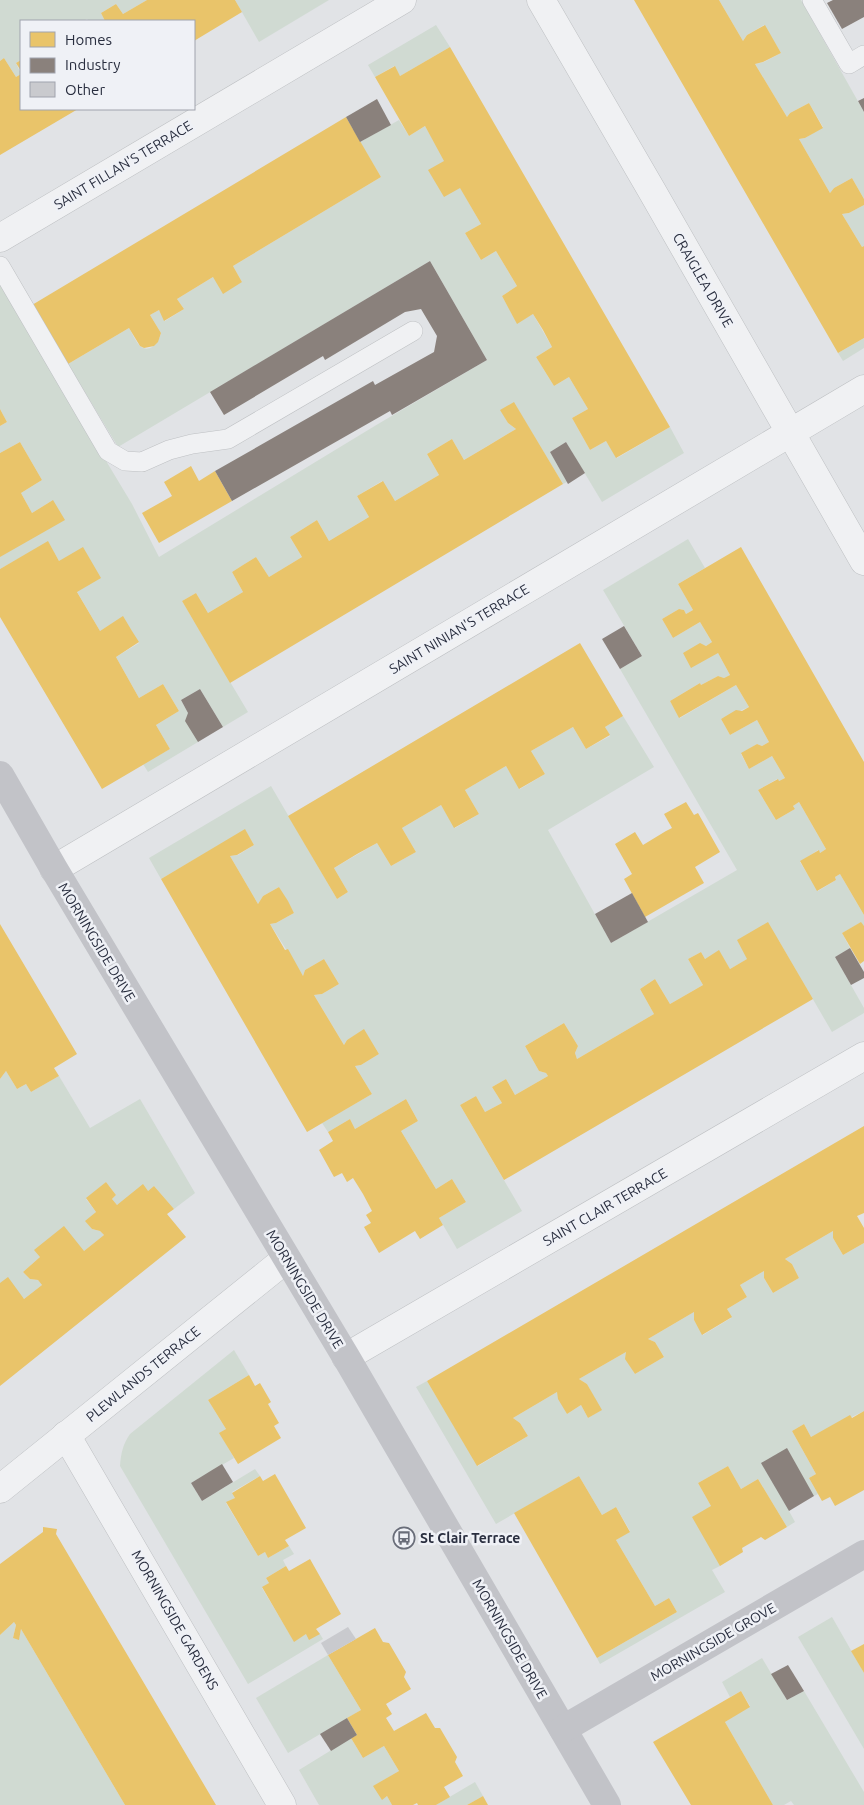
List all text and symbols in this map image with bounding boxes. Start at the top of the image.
legend [20,20,195,110]
text: Homes [65,31,112,48]
text: Industry [65,56,120,73]
text: Other [65,81,105,98]
street label: SAINT FILLAN'S TERRACE [51,117,195,213]
street label: CRAIGLEA DRIVE [670,230,737,330]
street label: SAINT NINIAN'S TERRACE [386,581,532,677]
street label: MORNINGSIDE DRIVE [55,880,139,1004]
street label: SAINT CLAIR TERRACE [540,1165,670,1249]
street label: MORNINGSIDE DRIVE [263,1227,347,1351]
street label: PLEWLANDS TERRACE [83,1323,203,1425]
bus stop icon: St Clair Terrace [392,1526,416,1550]
place label: St Clair Terrace [420,1530,520,1546]
street label: MORNINGSIDE GARDENS [128,1547,222,1693]
street label: MORNINGSIDE DRIVE [469,1576,551,1702]
street label: MORNINGSIDE GROVE [648,1600,779,1684]

